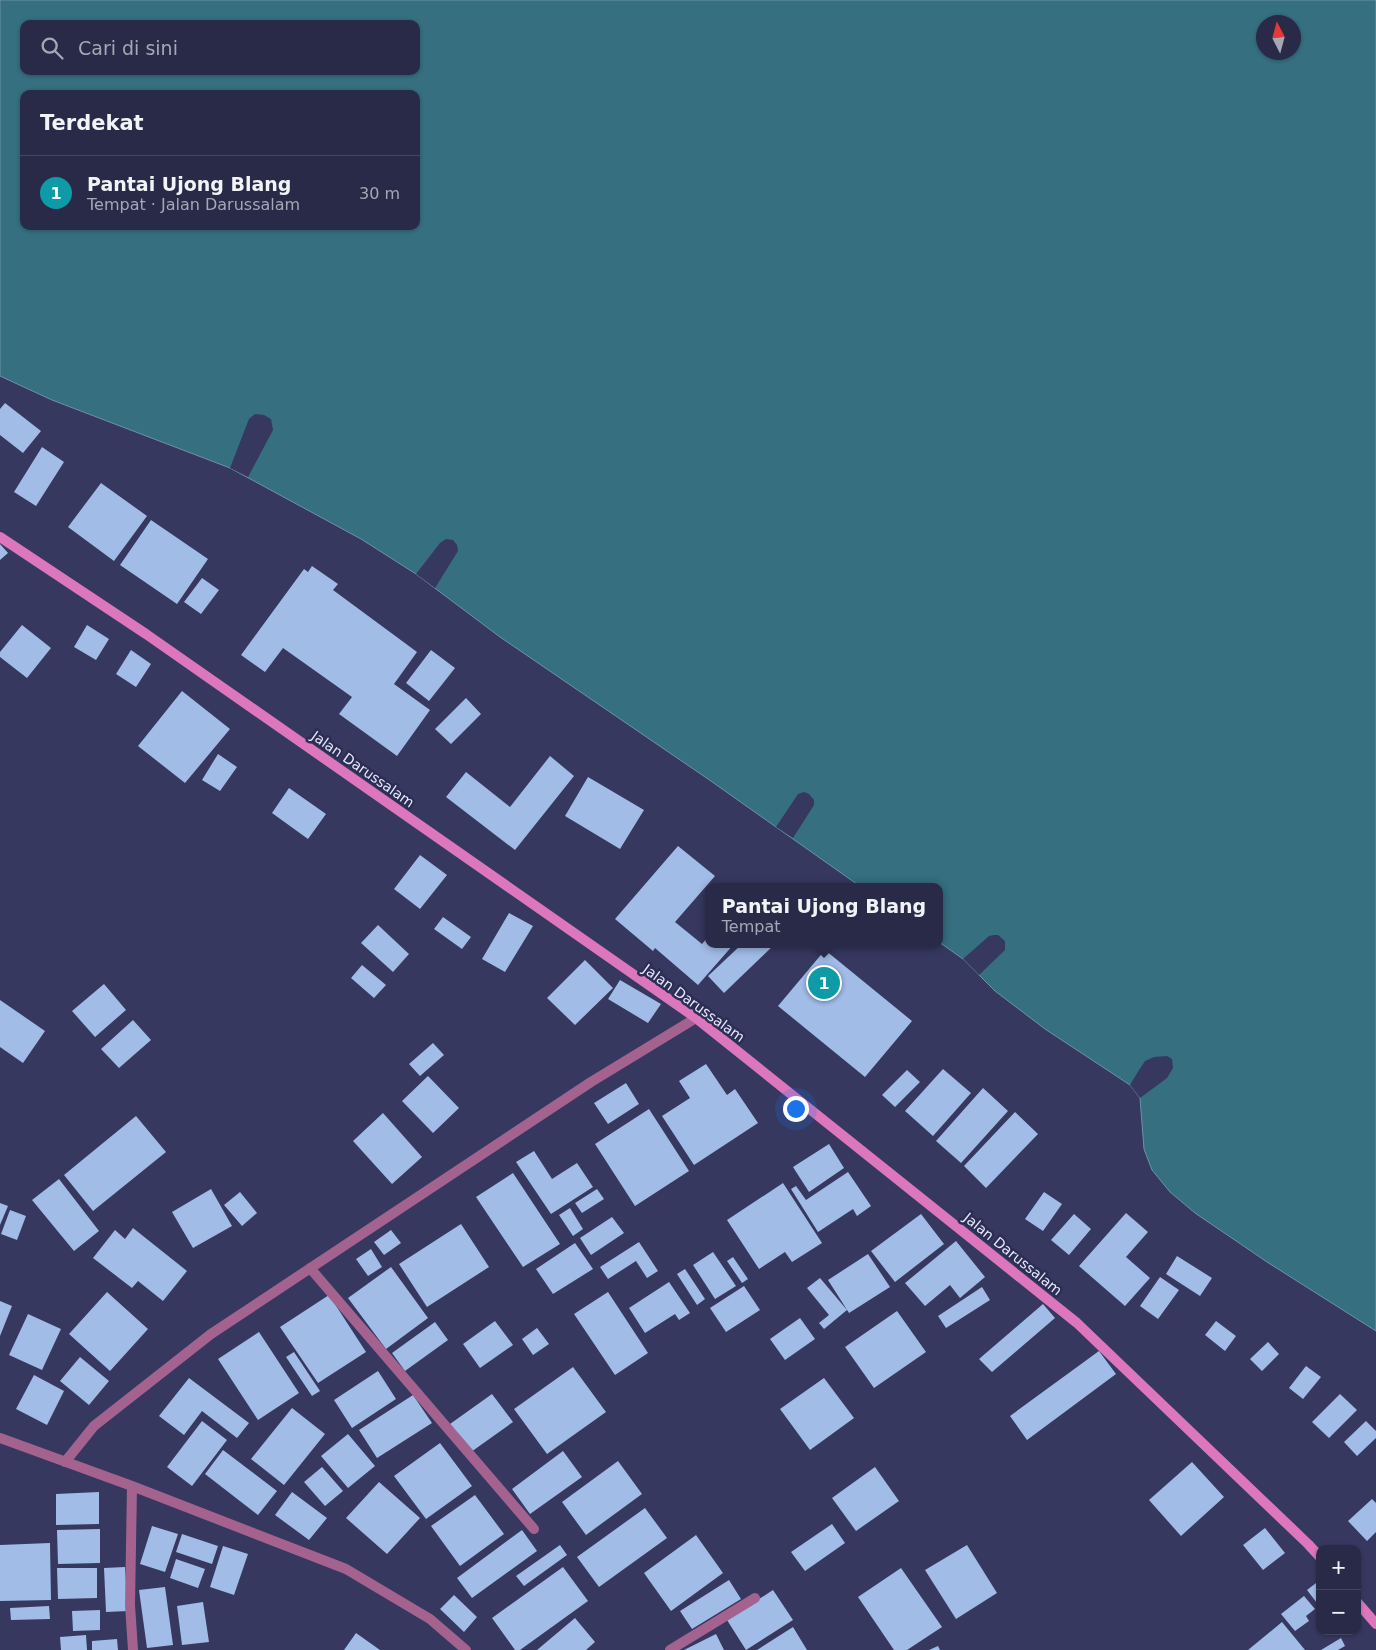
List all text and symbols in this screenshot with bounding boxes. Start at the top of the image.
north arrow [1256,15,1301,60]
search box [20,20,420,75]
icon: search [38,34,66,62]
text: Cari di sini [78,37,178,59]
text: Terdekat [40,111,144,135]
text: Pantai Ujong Blang [87,173,291,195]
text: 1 [50,184,62,203]
text: 30 m [359,184,400,203]
text: Tempat · Jalan Darussalam [87,195,300,214]
street label: Jalan Darussalam [308,727,417,810]
popup [705,883,943,948]
text: Pantai Ujong Blang [722,895,926,917]
text: Tempat [722,917,780,936]
street label: Jalan Darussalam [639,960,748,1045]
pin: 1 [808,964,840,1002]
your location [783,1096,809,1122]
street label: Jalan Darussalam [960,1209,1065,1299]
map controls [1316,1545,1361,1635]
button: + [1316,1545,1361,1590]
button: − [1316,1590,1361,1635]

